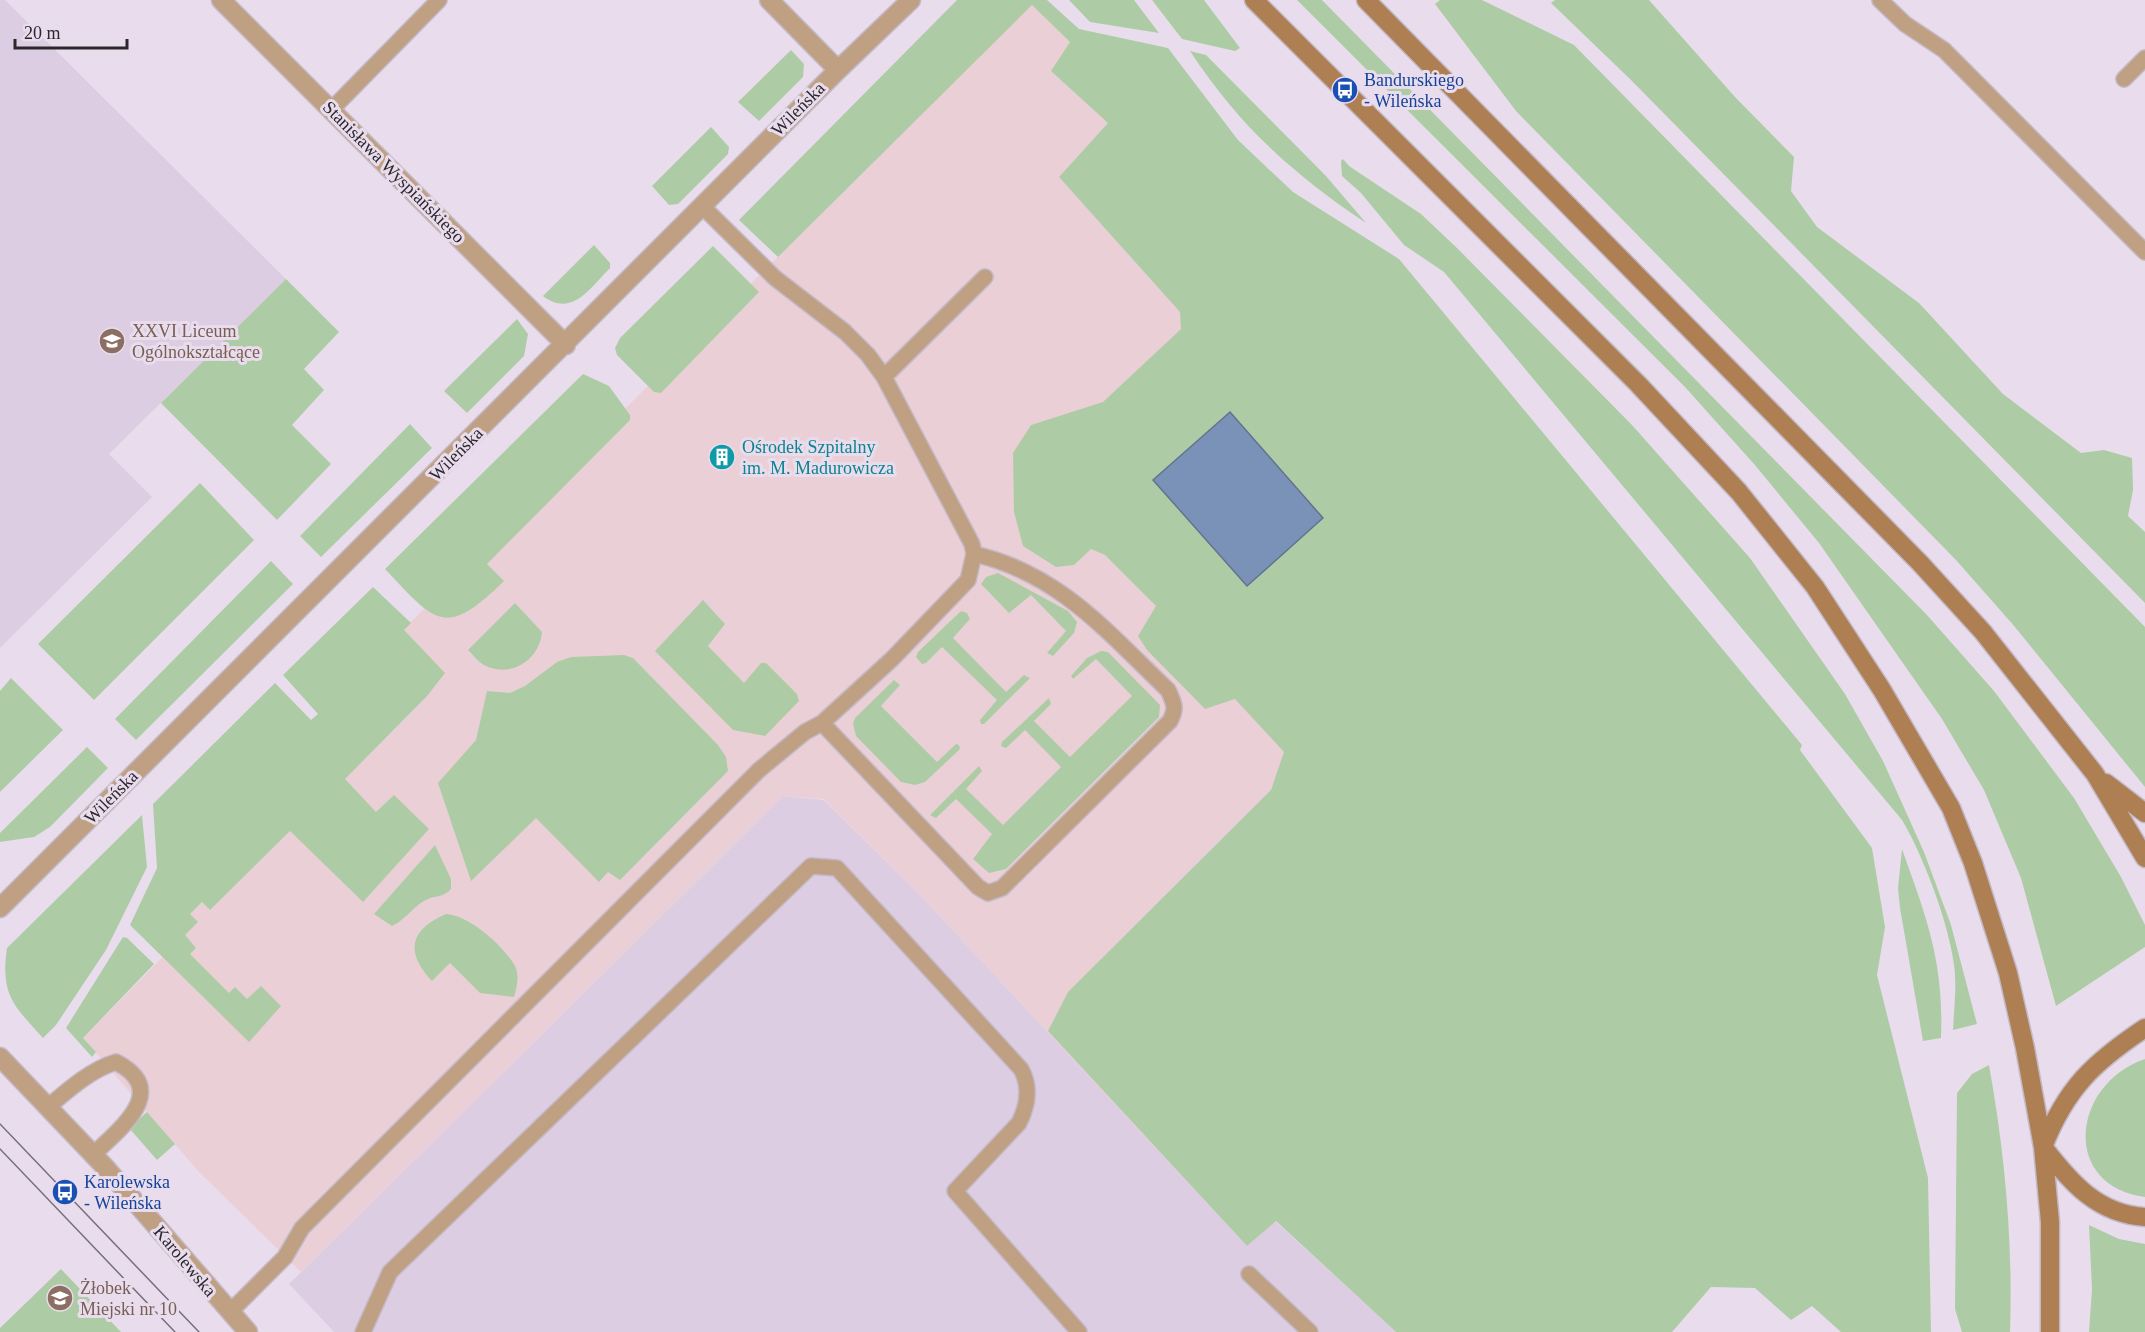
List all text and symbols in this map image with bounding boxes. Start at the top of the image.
scale bar [15,12,128,50]
text: 20 m [24,23,61,43]
place label: Bandurskiego - Wileńska [1364,70,1464,111]
bus stop icon: Bandurskiego - Wileńska [1330,75,1360,105]
street label: Wileńska [767,78,829,140]
street label: Stanisława Wyspiańskiego [319,97,469,247]
place label: XXVI Liceum Ogólnokształcące [132,321,260,362]
school or university icon: XXVI Liceum Ogólnokształcące [97,326,127,356]
street label: Wileńska [425,423,487,485]
place label: Ośrodek Szpitalny im. M. Madurowicza [742,437,894,478]
building icon: Ośrodek Szpitalny im. M. Madurowicza [707,442,737,472]
street label: Wileńska [80,766,142,828]
place label: Karolewska - Wileńska [84,1172,170,1213]
bus stop icon: Karolewska - Wileńska [50,1177,80,1207]
street label: Karolewska [150,1222,220,1300]
place label: Żłobek Miejski nr 10 [80,1278,177,1319]
school or university icon: Żłobek Miejski nr 10 [45,1283,75,1313]

